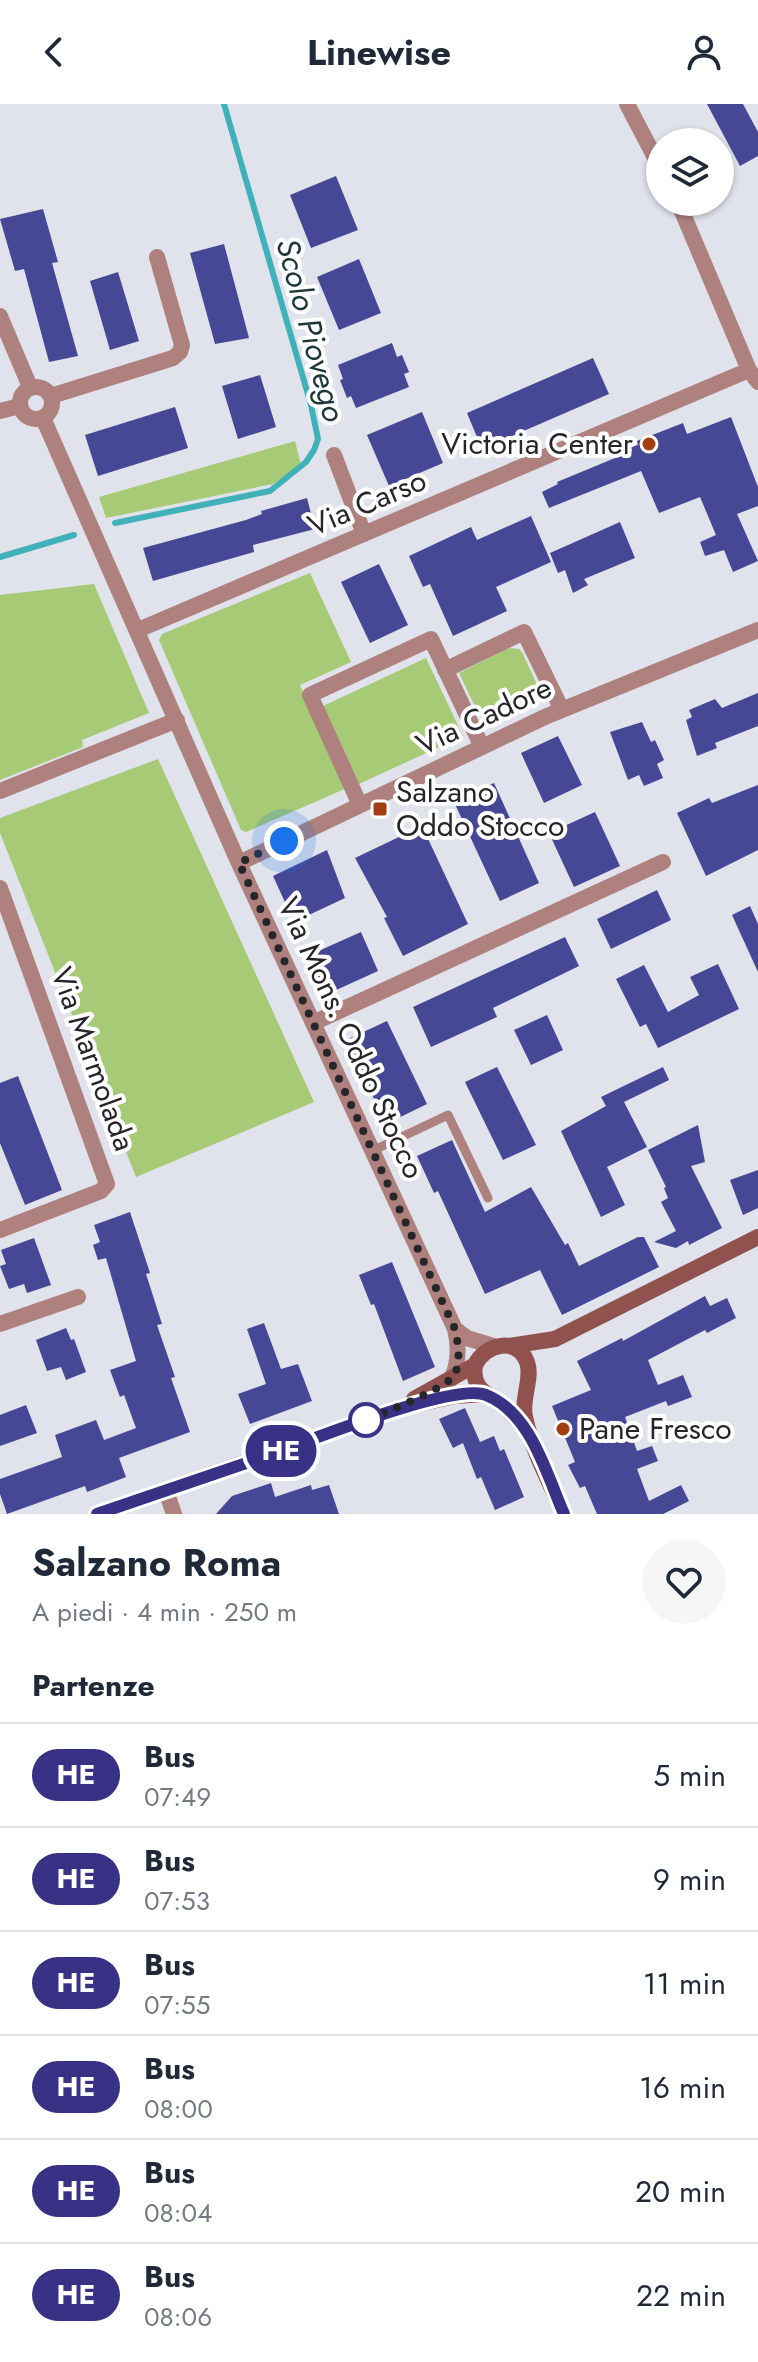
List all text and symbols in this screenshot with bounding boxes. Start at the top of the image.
text: Linewise [307,26,451,78]
icon: back [32,30,76,74]
icon: person [682,30,726,74]
map controls [646,128,734,216]
button: layers [646,128,734,216]
water label: Scolo Piovego [264,233,358,427]
place label: Victoria Center [441,422,634,465]
marker: Victoria Center [640,435,658,453]
street label: Via Carso [301,458,433,547]
street label: Via Cadore [409,665,558,766]
place label: Salzano Oddo Stocco [396,770,564,847]
marker: Salzano Oddo Stocco [371,800,389,818]
your location [264,821,304,861]
street label: Via Mons. Oddo Stocco [267,890,436,1186]
street label: Via Marmolada [40,961,147,1157]
unlabelled marker [349,1403,383,1437]
place label: Pane Fresco [579,1407,732,1450]
marker: Pane Fresco [554,1420,572,1438]
line badge: HE [245,1425,317,1477]
text: HE [262,1430,300,1471]
text: Salzano Roma [32,1535,281,1590]
button: heart [642,1540,726,1624]
text: A piedi · 4 min · 250 m [32,1593,297,1631]
text: Partenze [32,1664,155,1707]
text: Bus [144,1735,195,1778]
text: HE [57,1754,95,1795]
text: 5 min [653,1754,726,1797]
text: 07:49 [144,1778,211,1816]
text: Bus [144,1839,195,1882]
text: HE [57,1858,95,1899]
text: 9 min [653,1858,726,1901]
text: 07:53 [144,1882,210,1920]
text: Bus [144,1943,195,1986]
text: HE [57,1962,95,2003]
text: 11 min [643,1962,726,2005]
text: 07:55 [144,1986,210,2024]
text: Bus [144,2047,195,2090]
text: HE [57,2066,95,2107]
text: 16 min [639,2066,726,2109]
text: 08:00 [144,2090,213,2128]
text: Bus [144,2151,195,2194]
text: HE [57,2170,95,2211]
text: 20 min [635,2170,726,2213]
text: 08:04 [144,2194,212,2232]
text: Bus [144,2255,195,2298]
text: HE [57,2274,95,2315]
text: 22 min [636,2274,726,2317]
text: 08:06 [144,2298,212,2336]

